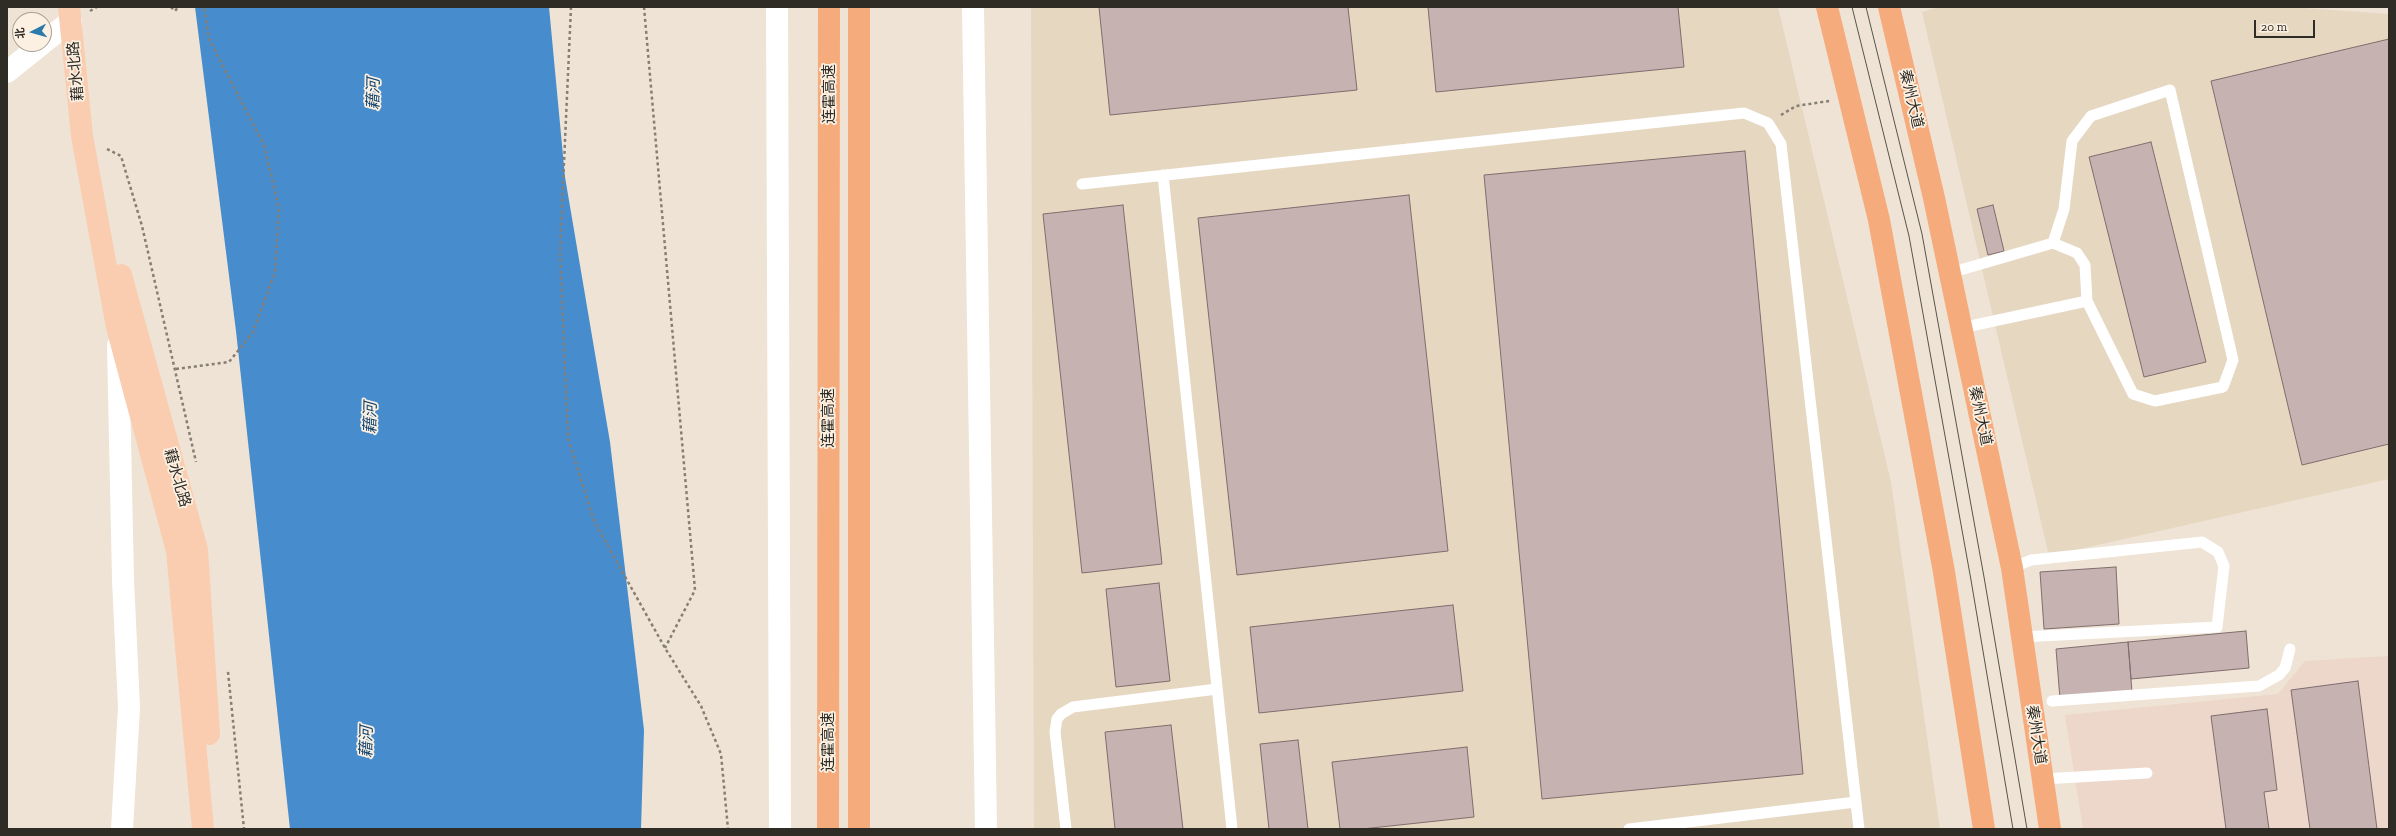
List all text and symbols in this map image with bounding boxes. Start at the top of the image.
north arrow [12,12,52,52]
scale bar [2256,12,2317,38]
text: 20 m [2261,20,2287,34]
text: 北 [14,27,28,39]
street label: 藉水北路 [64,40,88,102]
street label: 连霍高速 [821,64,839,124]
street label: 秦州大道 [1895,68,1927,130]
water label: 藉河 [364,78,384,110]
street label: 秦州大道 [1965,385,1995,447]
street label: 连霍高速 [820,388,838,448]
water label: 藉河 [361,402,381,434]
street label: 藉水北路 [160,447,194,509]
street label: 秦州大道 [2022,704,2050,766]
street label: 连霍高速 [820,712,838,772]
water label: 藉河 [357,726,377,758]

